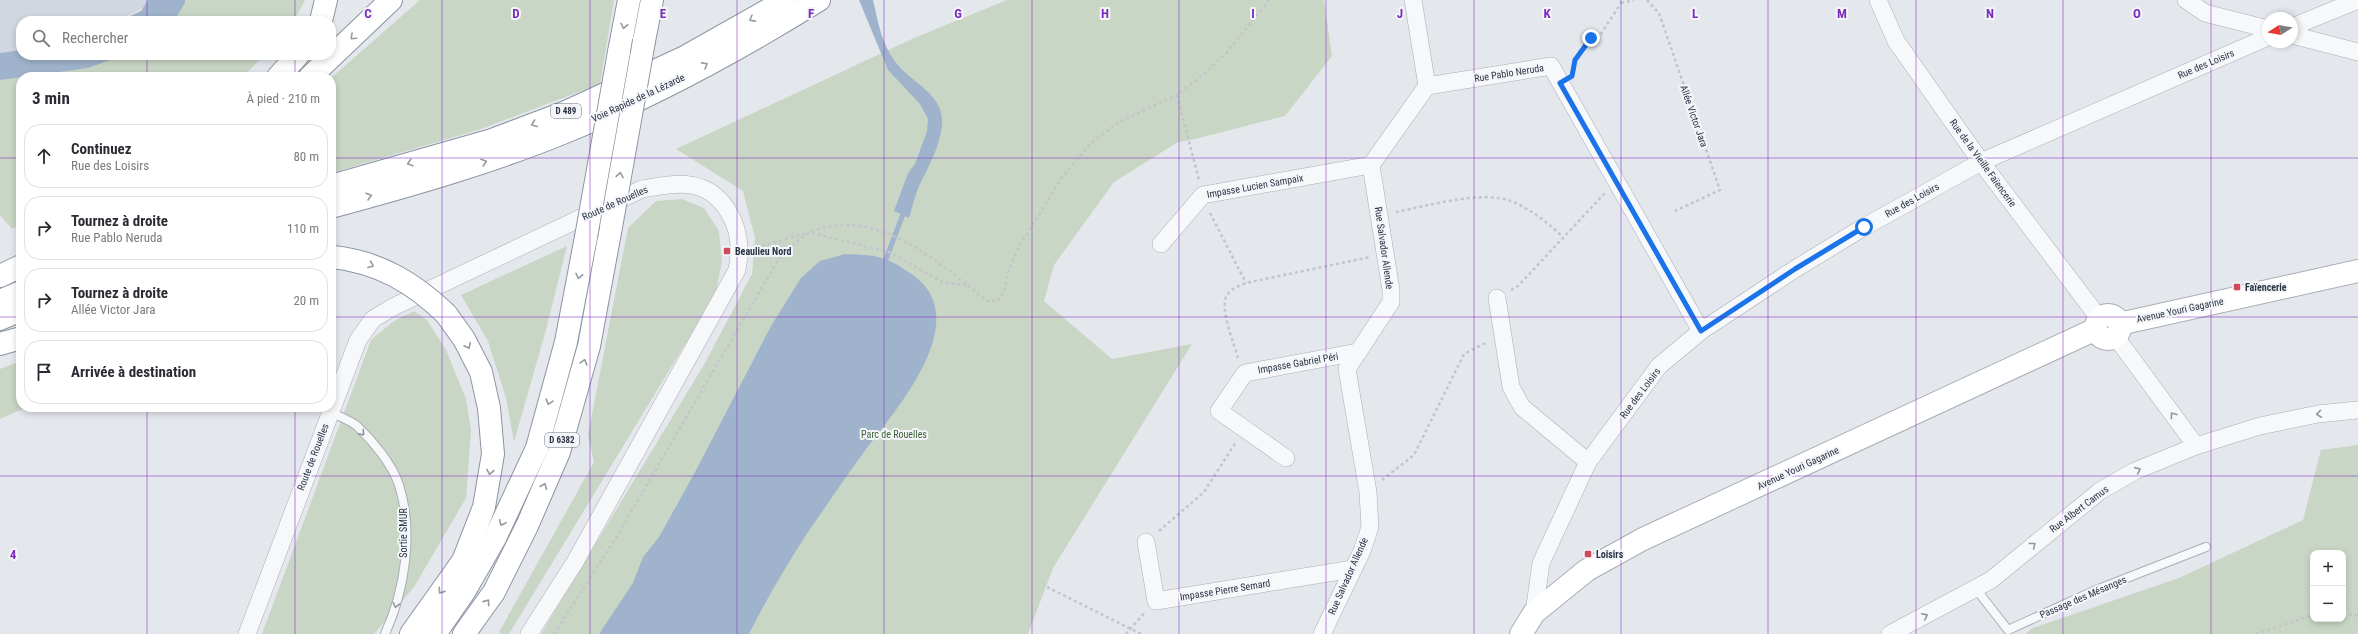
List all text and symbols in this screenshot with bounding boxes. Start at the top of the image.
text: C [364,6,372,21]
text: D [512,6,520,21]
text: E [660,6,667,21]
text: F [808,6,814,21]
text: G [954,6,962,21]
text: H [1101,6,1109,21]
text: I [1251,6,1255,21]
text: J [1397,6,1403,21]
text: K [1543,6,1551,21]
text: L [1692,6,1698,21]
text: M [1837,6,1847,21]
text: N [1986,6,1994,21]
text: O [2133,6,2141,21]
north arrow [2262,12,2298,48]
one-way arrow [748,14,756,22]
search box [16,16,336,60]
one-way arrow [621,23,629,29]
icon: search [30,27,52,49]
text: Rechercher [62,29,128,47]
route end [1582,29,1600,47]
one-way arrow [350,32,358,40]
street label: Rue des Loisirs [2176,47,2236,81]
street label: Rue Pablo Neruda [1473,62,1545,84]
one-way arrow [701,63,708,70]
street label: Voie Rapide de la Lézarde [590,71,687,124]
street label: Allée Victor Jara [1678,83,1710,149]
text: 3 min [32,88,70,108]
text: À pied · 210 m [246,91,320,106]
road number: D 489 [551,104,581,118]
street label: Rue de la Vieille Faïencerie [1948,117,2019,209]
one-way arrow [530,119,537,127]
text: Continuez [71,140,132,158]
icon: ahead [33,145,55,167]
text: 80 m [293,149,319,164]
text: Rue des Loisirs [71,158,149,173]
one-way arrow [480,158,487,167]
one-way arrow [407,159,413,167]
one-way arrow [615,172,624,178]
street label: Impasse Lucien Sampaix [1206,172,1305,200]
street label: Rue des Loisirs [1883,180,1941,219]
street label: Route de Rouelles [580,183,650,222]
one-way arrow [365,192,372,201]
street label: Rue Salvador Allende [1373,206,1395,290]
text: Tournez à droite [71,212,168,230]
icon: right [33,217,55,239]
route start [1855,218,1873,236]
text: 110 m [287,221,319,236]
text: Rue Pablo Neruda [71,230,163,245]
marker: Beaulieu Nord [722,246,732,256]
place label: Beaulieu Nord [735,246,791,257]
one-way arrow [368,260,375,269]
one-way arrow [575,272,584,279]
marker: Faïencerie [2232,282,2242,292]
place label: Faïencerie [2245,282,2287,293]
text: Tournez à droite [71,284,168,302]
icon: right [33,289,55,311]
text: 20 m [293,293,319,308]
street label: Avenue Youri Gagarine [2135,295,2225,325]
text: Allée Victor Jara [71,302,156,317]
one-way arrow [463,342,471,350]
street label: Impasse Gabriel Péri [1257,350,1339,376]
one-way arrow [579,359,588,366]
icon: arrive [33,361,55,383]
text: Arrivée à destination [71,363,196,381]
street label: Rue des Loisirs [1618,365,1663,420]
one-way arrow [545,398,554,405]
one-way arrow [2316,409,2322,418]
one-way arrow [2171,412,2178,419]
street label: Route de Rouelles [295,422,331,492]
one-way arrow [358,428,365,435]
park label: Parc de Rouelles [861,429,927,440]
road number: D 6382 [545,433,579,447]
street label: Avenue Youri Gagarine [1755,444,1841,492]
one-way arrow [2134,467,2142,475]
one-way arrow [486,469,495,475]
one-way arrow [540,483,548,490]
street label: Rue Albert Camus [2047,483,2111,535]
street label: Sortie SMUR [398,508,409,558]
one-way arrow [499,518,507,526]
street label: Rue Salvador Allende [1326,535,1370,616]
one-way arrow [2028,543,2036,550]
text: 4 [10,547,17,562]
marker: Loisirs [1583,549,1593,559]
place label: Loisirs [1596,549,1624,560]
map controls [2310,550,2346,622]
button: + [2310,550,2346,586]
street label: Passage des Mésanges [2038,574,2128,620]
street label: Impasse Pierre Semard [1179,577,1271,603]
one-way arrow [439,586,446,593]
button: − [2310,586,2346,622]
one-way arrow [482,600,489,607]
one-way arrow [392,602,400,608]
one-way arrow [1920,613,1928,621]

